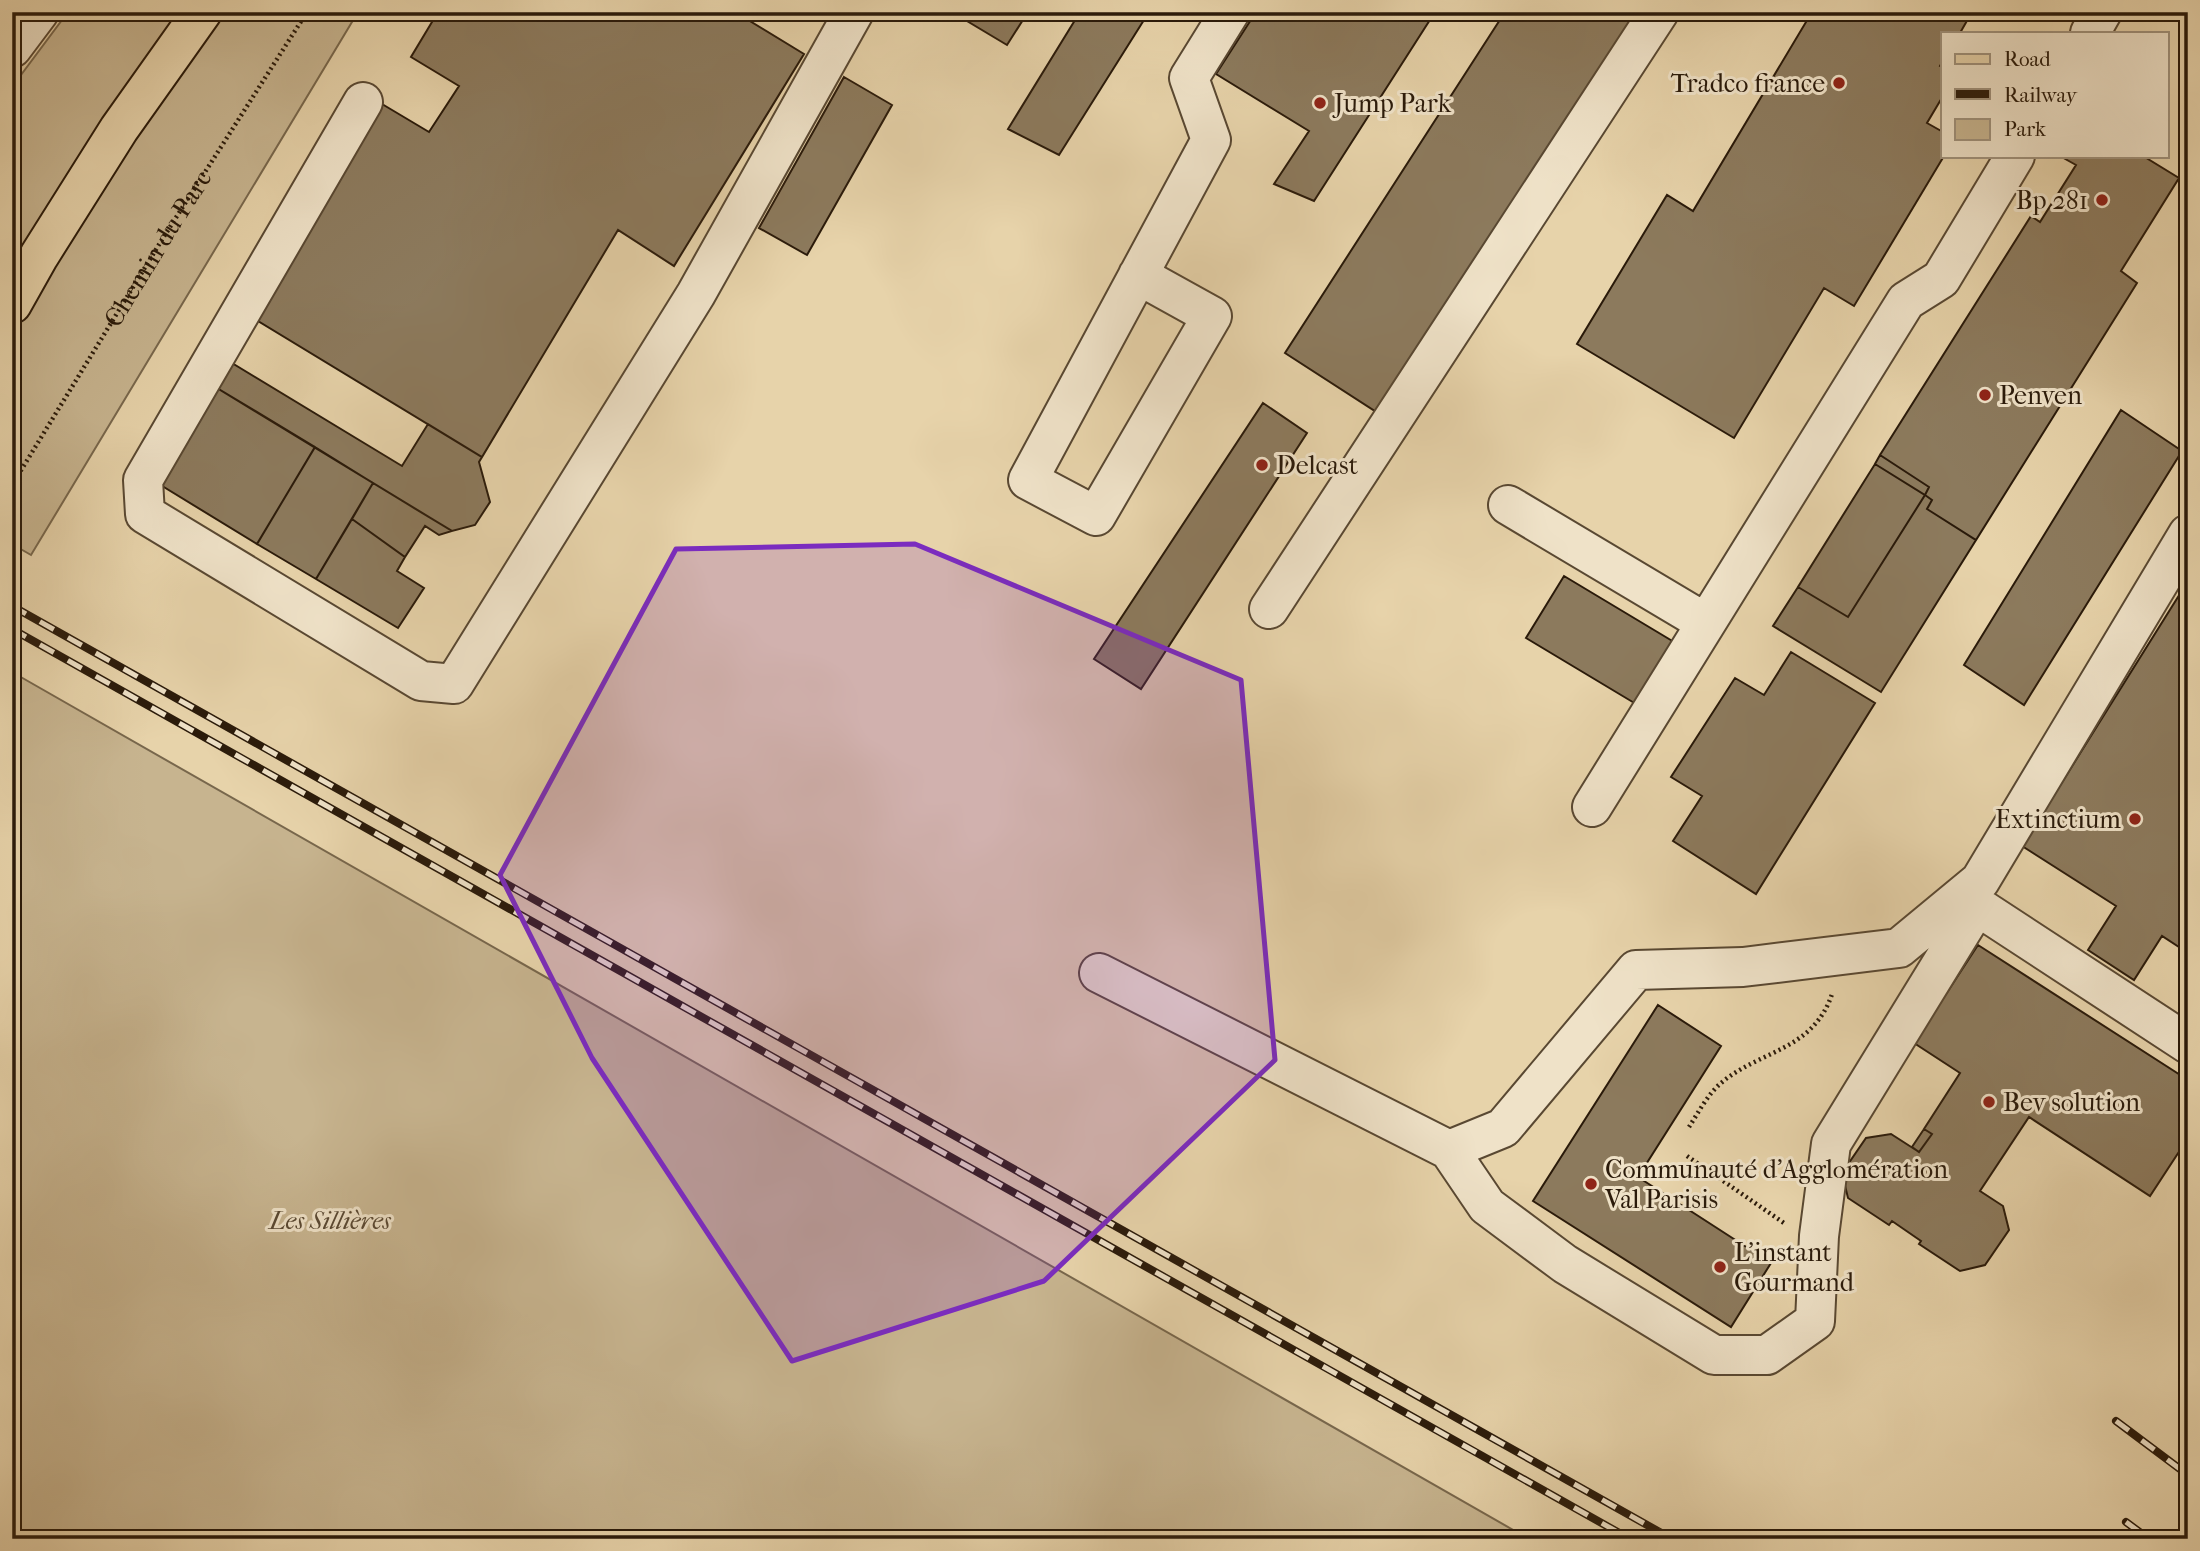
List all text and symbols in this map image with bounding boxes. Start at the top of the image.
legend [1941,32,2168,158]
text: Road [2004,47,2051,71]
place label: Tradco france [1671,68,1825,99]
marker: Tradco france [1831,75,1847,91]
text: Railway [2004,83,2078,107]
place label: Jump Park [1332,88,1452,119]
marker: Jump Park [1312,95,1328,111]
text: Park [2004,117,2046,141]
street label: Chemin du Parc [97,164,218,332]
place label: Bp 281 [2016,185,2088,216]
marker: Bp 281 [2094,192,2110,208]
place label: Penven [1999,380,2082,411]
marker: Penven [1977,387,1993,403]
place label: Delcast [1276,450,1359,481]
marker: Delcast [1254,457,1270,473]
place label: Extinctium [1995,804,2121,835]
marker: Extinctium [2127,811,2143,827]
place label: Bev solution [2003,1087,2140,1118]
marker: Bev solution [1981,1094,1997,1110]
place label: Communauté d'Agglomération Val Parisis [1604,1154,1948,1215]
marker: Communauté d'Agglomération Val Parisis [1583,1176,1599,1192]
park label: Les Sillières [267,1205,392,1236]
place label: L'instant Gourmand [1734,1237,1855,1298]
marker: L'instant Gourmand [1712,1259,1728,1275]

